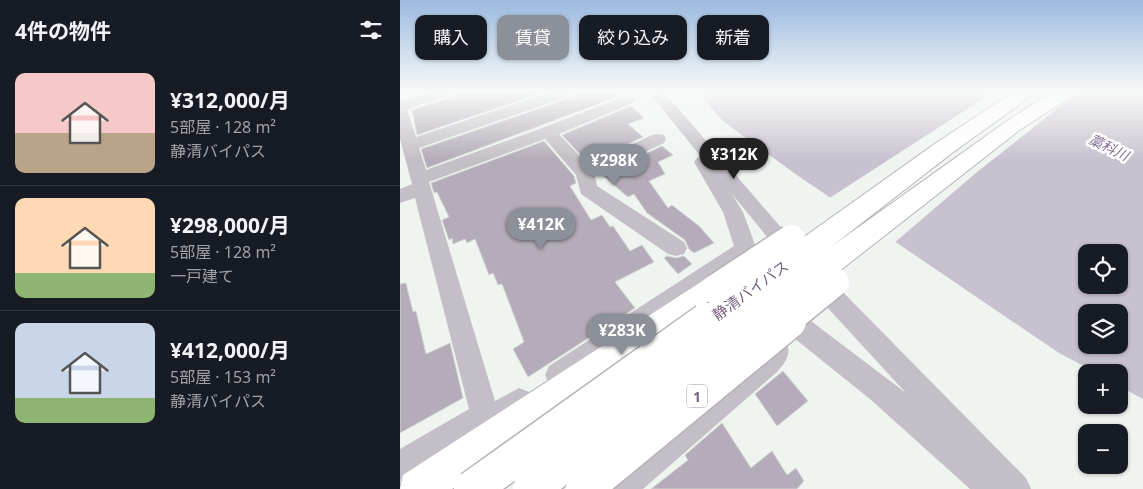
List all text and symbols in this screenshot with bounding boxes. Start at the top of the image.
chip: 購入 [415,15,487,60]
chip: 賃貸 [497,15,569,60]
chip: 絞り込み [579,15,687,60]
chip: 新着 [697,15,769,60]
icon: filters [357,16,385,44]
text: 4件の物件 [15,17,111,45]
text: ¥312,000/月 [170,86,290,114]
icon: home [55,93,115,153]
text: 5部屋 · 128 m² [170,116,276,138]
water label: 藁科川 [1086,129,1134,166]
pin: ¥312K [699,138,769,180]
text: 静清バイパス [170,140,266,162]
text: ¥312K [710,143,758,165]
pin: ¥298K [579,144,649,186]
text: ¥298K [590,149,638,171]
pin: ¥412K [506,208,576,250]
text: ¥298,000/月 [170,211,290,239]
text: ¥412K [517,213,565,235]
icon: home [55,218,115,278]
text: 5部屋 · 128 m² [170,241,276,263]
map controls [1078,244,1128,474]
button: locate [1078,244,1128,294]
street label: 静清バイパス [708,256,792,324]
text: 一戸建て [170,265,234,287]
button: layers [1078,304,1128,354]
pin: ¥283K [587,314,657,356]
text: ¥283K [598,319,646,341]
text: ¥412,000/月 [170,336,290,364]
icon: home [55,343,115,403]
button: + [1078,364,1128,414]
text: 5部屋 · 153 m² [170,366,276,388]
road number: 1 [687,384,707,408]
text: 静清バイパス [170,390,266,412]
button: − [1078,424,1128,474]

